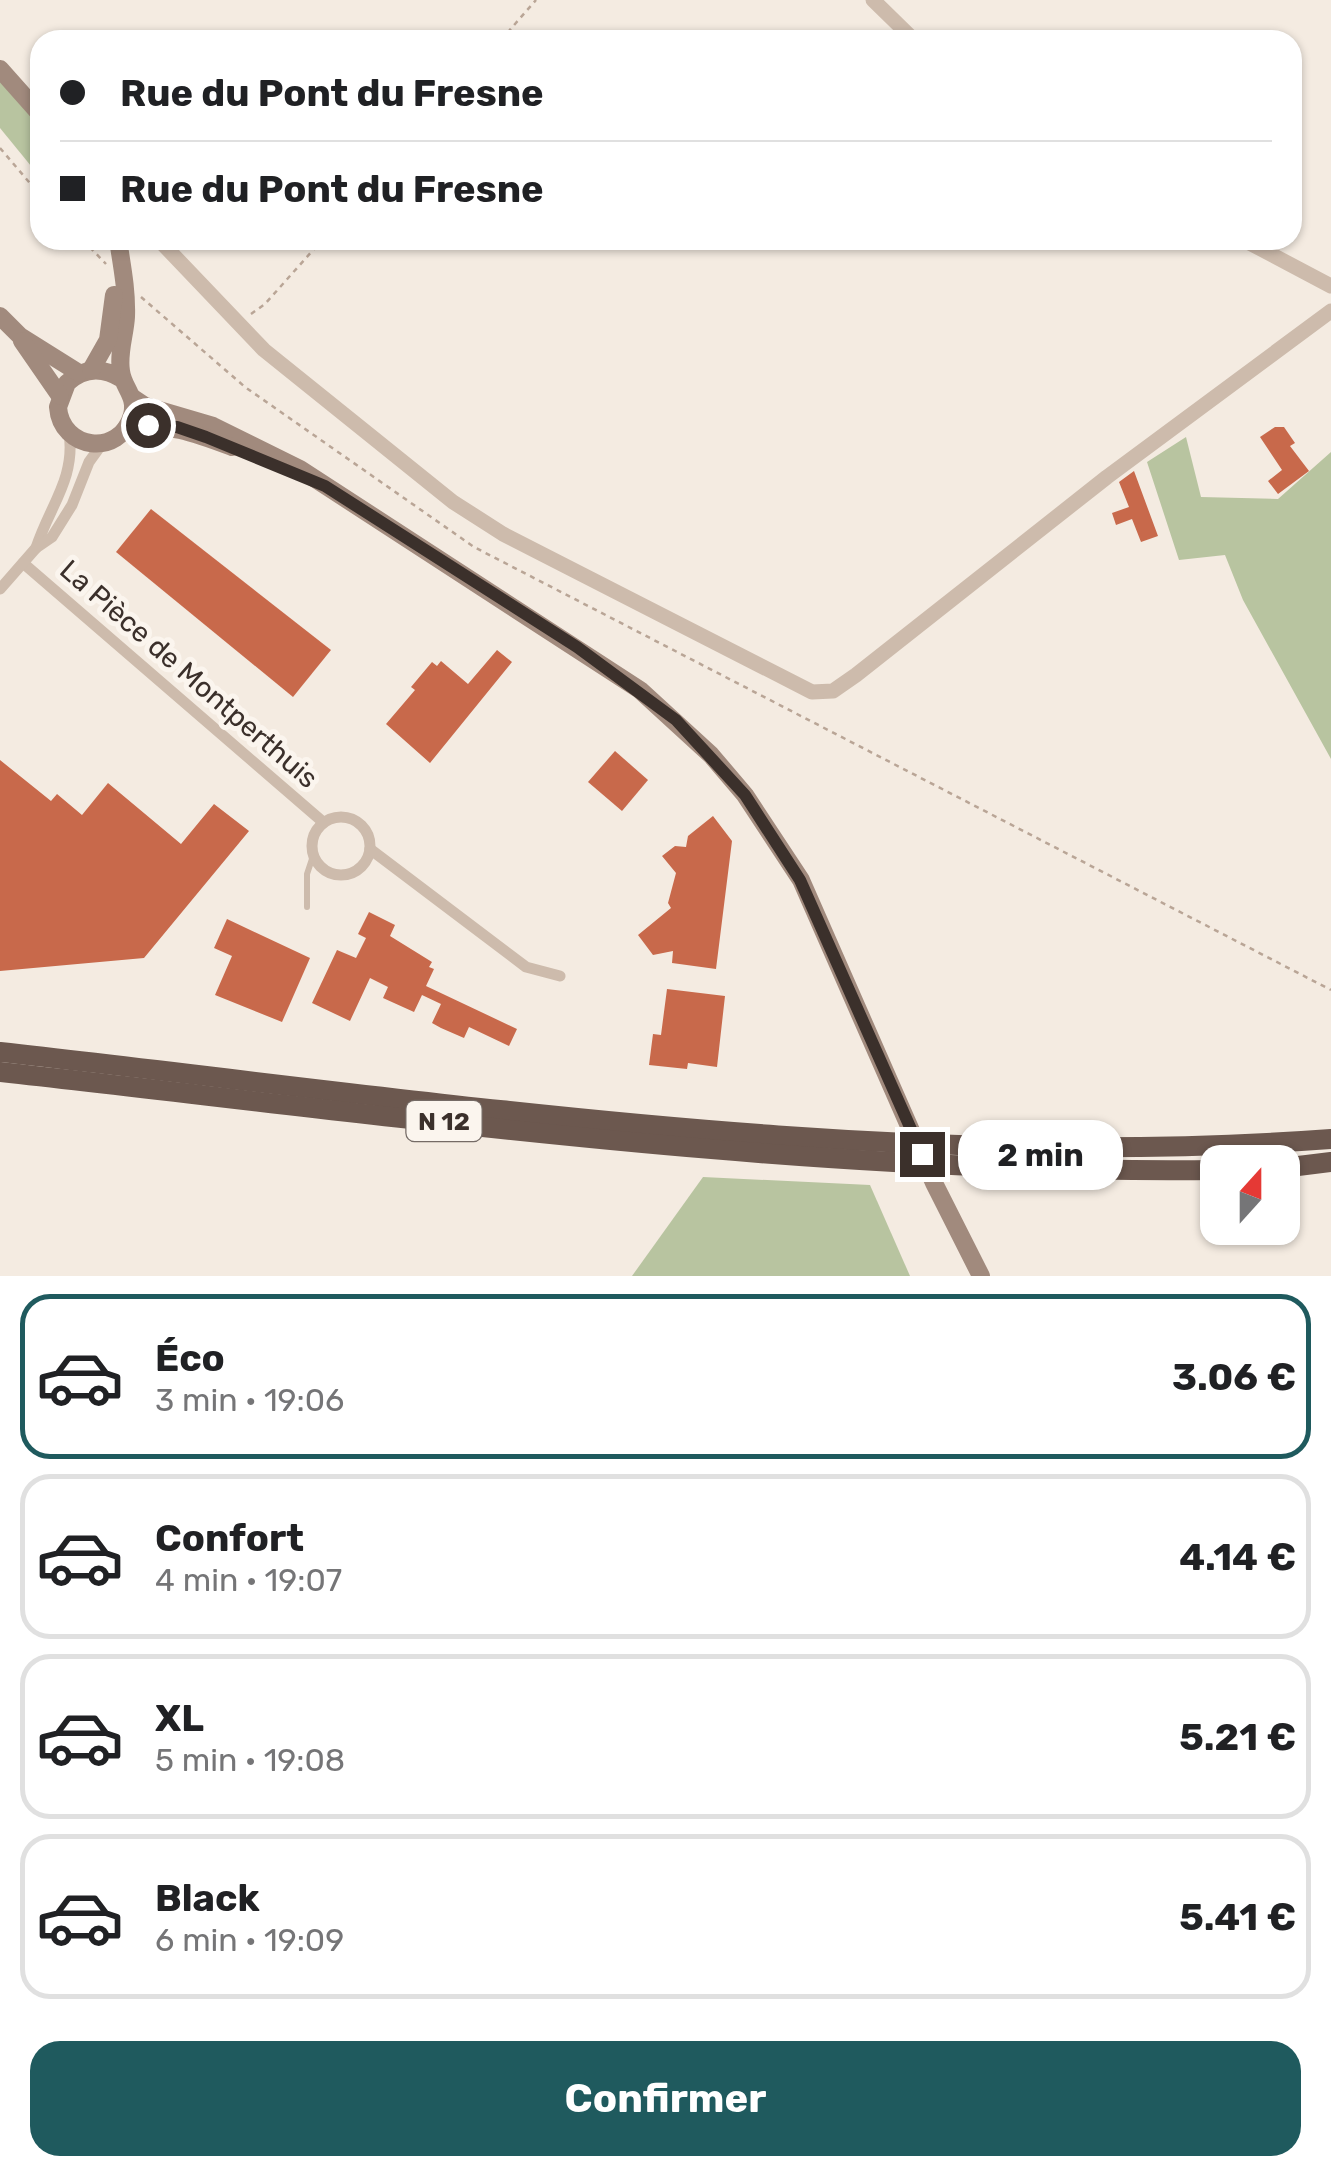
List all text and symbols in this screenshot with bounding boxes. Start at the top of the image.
text: Rue du Pont du Fresne [120,70,544,116]
text: Rue du Pont du Fresne [120,166,544,212]
route start [126,403,171,448]
street label: La Pièce de Montperthuis [53,553,325,795]
road number: N 12 [406,1101,482,1141]
callout: 2 min [957,1119,1122,1189]
route end [900,1132,945,1177]
text: 2 min [997,1136,1084,1174]
north arrow [1200,1145,1300,1245]
map controls [1200,1145,1300,1245]
icon: car [35,1332,125,1422]
text: Éco [155,1335,225,1381]
text: 3.06 € [1172,1354,1296,1400]
text: 3 min · 19:06 [155,1381,344,1419]
icon: car [35,1512,125,1602]
text: Confort [155,1515,304,1561]
text: 4.14 € [1179,1534,1296,1580]
text: 4 min · 19:07 [155,1561,342,1599]
icon: car [35,1692,125,1782]
text: XL [155,1695,204,1741]
text: 5.21 € [1179,1714,1296,1760]
text: 5 min · 19:08 [155,1741,345,1779]
icon: car [35,1872,125,1962]
text: Black [155,1875,260,1921]
text: 5.41 € [1179,1894,1296,1940]
text: 6 min · 19:09 [155,1921,344,1959]
button: Confirmer [30,2041,1301,2156]

